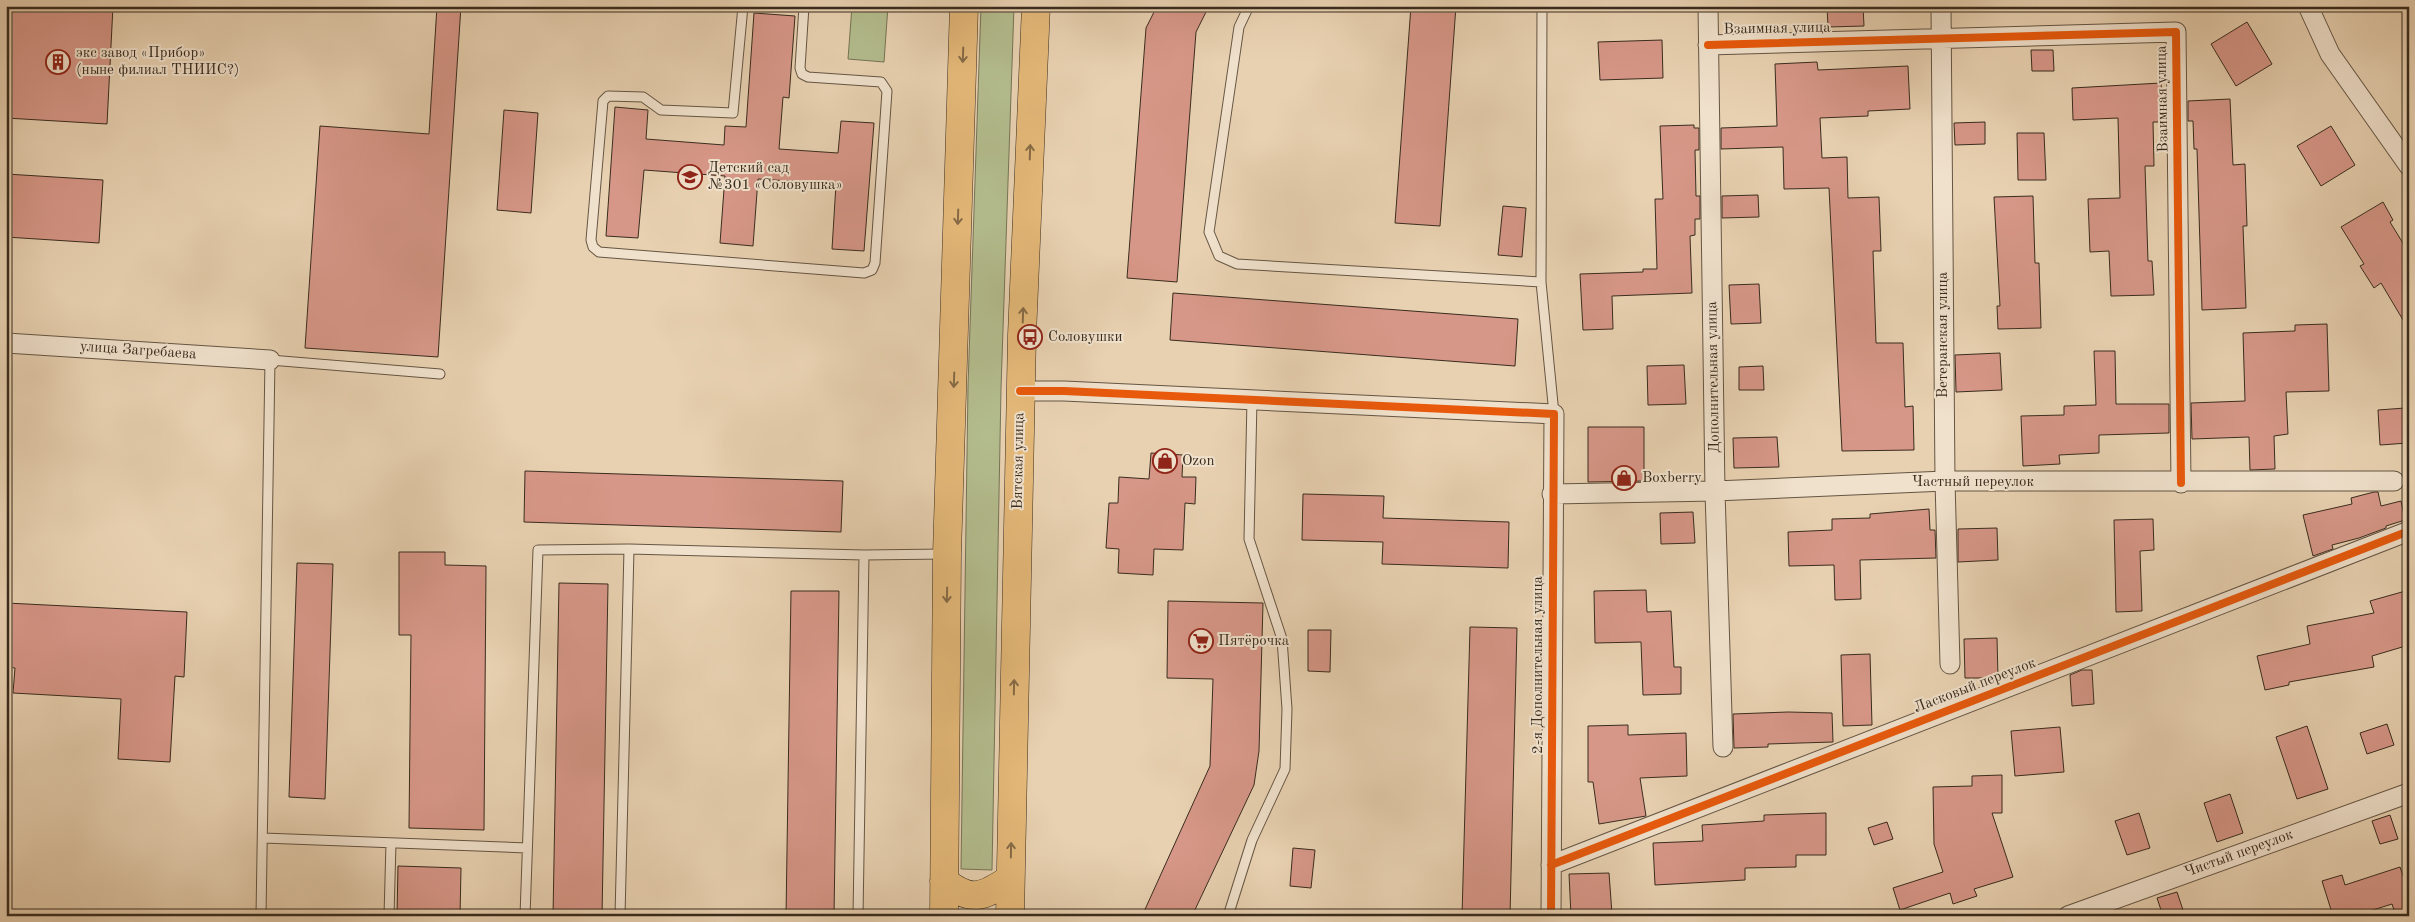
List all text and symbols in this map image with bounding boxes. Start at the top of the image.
street label: Взаимная улица [1723,21,1831,37]
street label: Взаимная улица [2155,45,2171,153]
place label: экс завод «Прибор» (ныне филиал ТНИИС?) [76,46,239,78]
one-way arrow [958,46,968,63]
building icon: экс завод «Прибор» (ныне филиал ТНИИС?) [45,49,71,75]
one-way arrow [1025,145,1034,161]
place label: Детский сад №301 «Соловушка» [708,161,843,193]
school or university icon: Детский сад №301 «Соловушка» [677,164,703,190]
one-way arrow [954,209,963,225]
street label: Ветеранская улица [1936,271,1951,398]
street label: Дополнительная улица [1705,300,1723,453]
one-way arrow [1018,307,1027,323]
bus stop icon: Соловушки [1017,324,1043,350]
place label: Соловушки [1048,330,1123,345]
street label: улица Загребаева [79,339,197,363]
one-way arrow [949,372,958,388]
street label: Вятская улица [1011,412,1027,510]
shop icon: Ozon [1152,448,1178,474]
place label: Ozon [1182,454,1215,469]
shop icon: Boxberry [1611,465,1637,491]
place label: Boxberry [1642,471,1702,486]
street label: Частный переулок [1912,475,2034,490]
street label: 2-я Дополнительная улица [1531,575,1546,754]
one-way arrow [942,586,952,602]
supermarket icon: Пятёрочка [1188,628,1214,654]
place label: Пятёрочка [1218,634,1290,649]
street label: Ласковый переулок [1912,656,2039,716]
one-way arrow [1009,679,1019,696]
street label: Чистый переулок [2183,827,2296,881]
one-way arrow [1006,842,1016,858]

